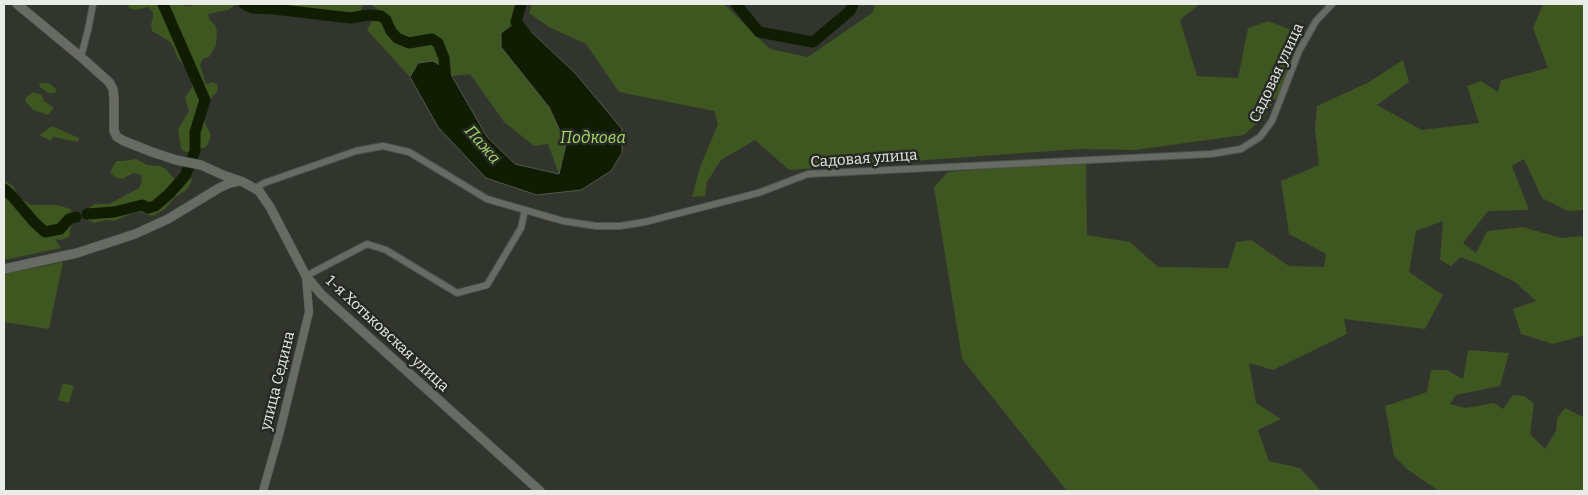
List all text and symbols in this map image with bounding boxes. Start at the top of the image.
street label: Садовая улица [1246,21,1308,125]
water label: Пажа [460,122,504,168]
water label: Подкова [560,129,626,149]
street label: Садовая улица [810,146,918,172]
street label: 1-я Хотьковская улица [322,272,452,396]
street label: улица Седина [257,330,299,432]

